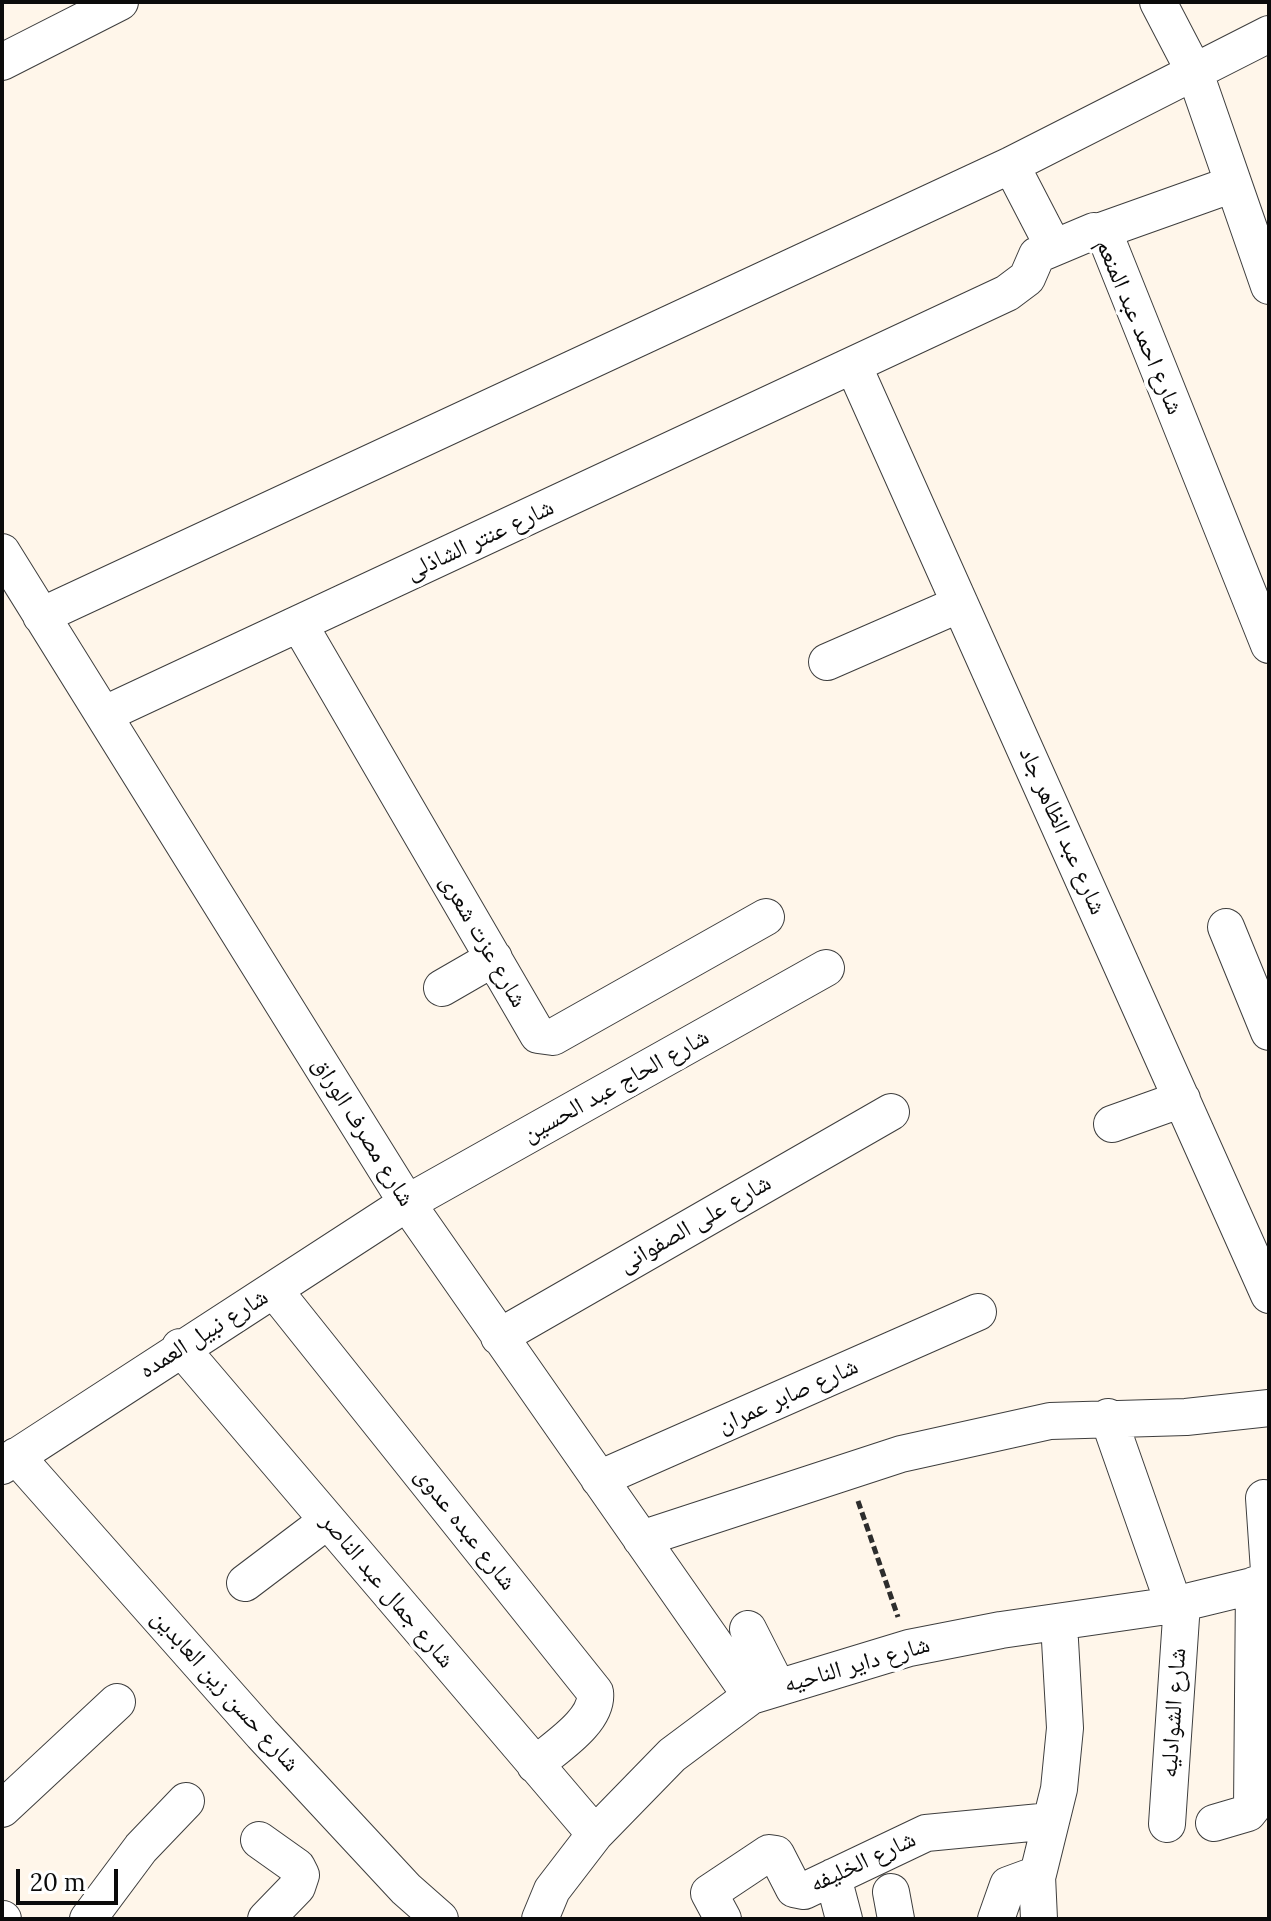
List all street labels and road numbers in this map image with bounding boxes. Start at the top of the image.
street label: شارع احمد عبد المنعم [1089,235,1189,419]
street label: شارع عنتر الشاذلى [401,493,559,587]
street label: شارع عبد الظاهر جاد [1012,743,1112,919]
street label: شارع عزت شعرى [433,869,533,1013]
street label: شارع الحاج عبد الحسين [518,1023,714,1149]
street label: شارع مصرف الوراق [306,1052,420,1212]
street label: شارع على الصفوانى [614,1169,776,1279]
street label: شارع نبيل العمده [134,1283,274,1385]
street label: شارع صابر عمران [713,1352,863,1440]
street label: شارع عبده عدوى [408,1462,522,1596]
street label: شارع جمال عبد الناصر [314,1508,460,1674]
street label: شارع حسن زين العابدين [145,1604,305,1778]
street label: شارع داير الناحيه [781,1630,933,1700]
street label: شارع الشوادليه [1155,1647,1193,1779]
street label: شارع الخليفه [806,1825,920,1899]

